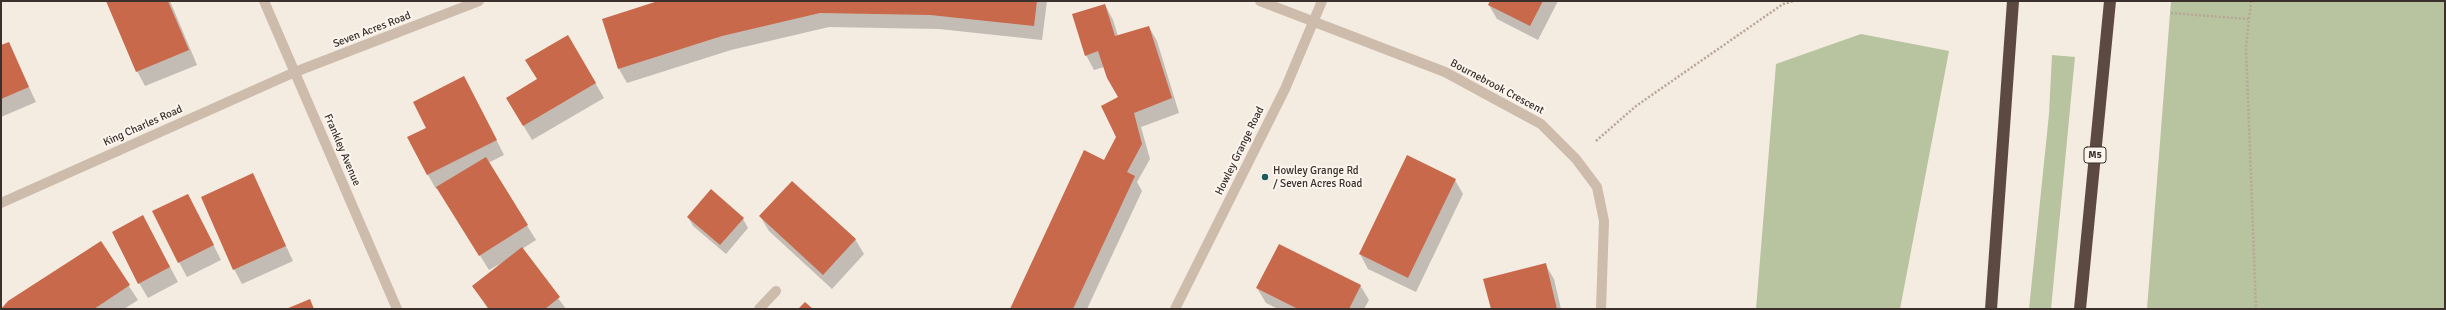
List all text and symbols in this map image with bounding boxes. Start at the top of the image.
street label: Seven Acres Road [331,9,413,51]
street label: Bournebrook Crescent [1448,57,1546,117]
street label: King Charles Road [101,103,185,149]
street label: Howley Grange Road [1213,105,1267,197]
street label: Frankley Avenue [321,112,363,188]
road number: M5 [2084,147,2106,163]
place label: Howley Grange Rd / Seven Acres Road [1273,164,1362,190]
marker: Howley Grange Rd / Seven Acres Road [1260,172,1270,182]

